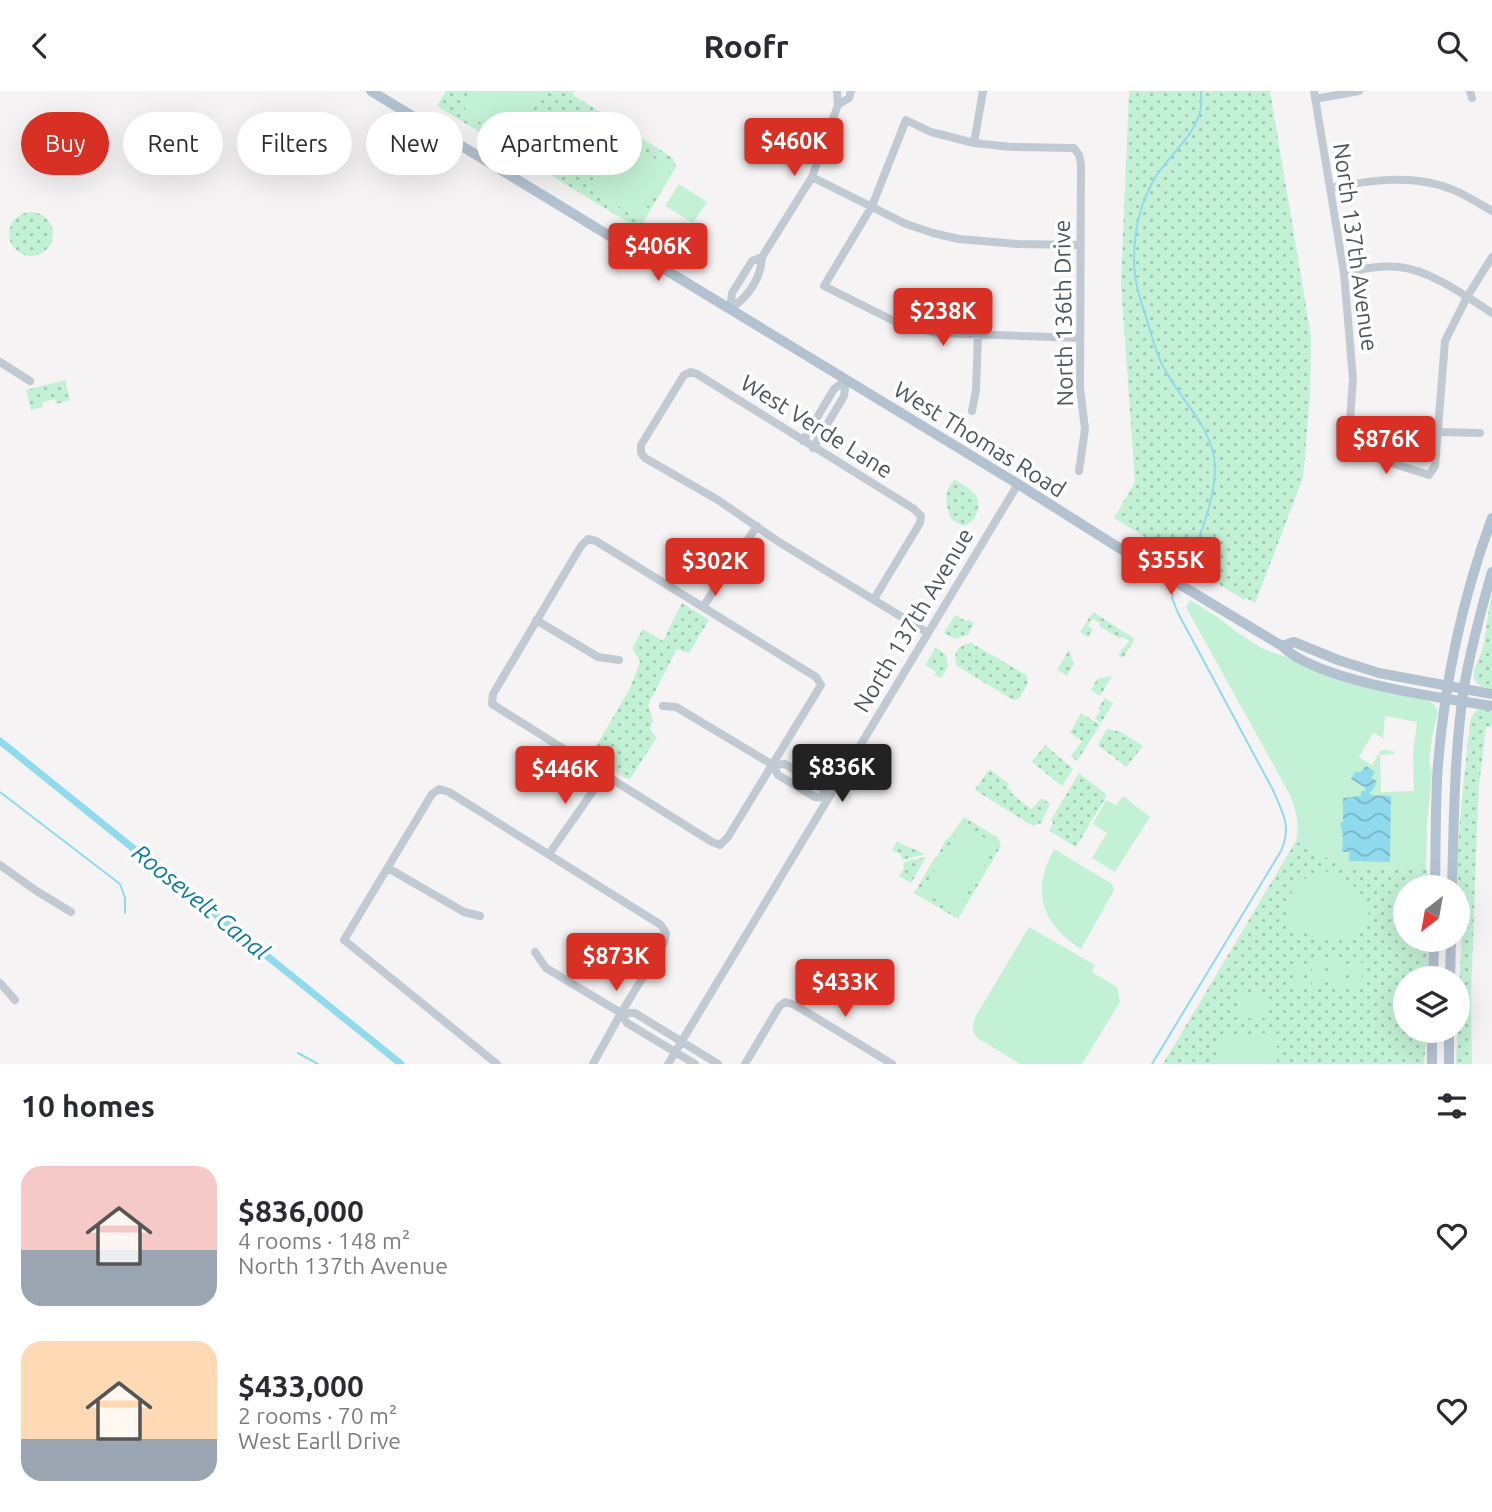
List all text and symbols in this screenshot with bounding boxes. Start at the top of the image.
icon: back [21,27,59,65]
icon: search [1433,27,1471,65]
text: Roofr [703,28,789,64]
chip: Buy [21,112,109,175]
chip: Rent [123,112,223,175]
chip: Filters [237,112,352,175]
chip: New [366,112,463,175]
chip: Apartment [477,112,642,175]
pin: $460K [745,119,843,178]
text: $460K [760,128,828,153]
street label: North 137th Avenue [1329,141,1383,353]
street label: North 136th Drive [1049,219,1077,407]
pin: $406K [609,223,707,283]
text: $406K [624,233,692,258]
pin: $238K [894,289,992,348]
text: $238K [909,298,977,323]
street label: West Verde Lane [737,369,897,483]
street label: West Thomas Road [890,376,1070,502]
pin: $876K [1337,417,1435,476]
text: $876K [1352,426,1420,451]
street label: North 137th Avenue [848,524,978,716]
pin: $355K [1122,538,1220,597]
pin: $302K [666,539,764,598]
text: $355K [1137,547,1205,572]
text: $302K [681,548,749,573]
pin: $836K [793,745,891,804]
pin: $446K [516,747,614,806]
text: $836K [808,754,876,779]
text: $446K [531,756,599,781]
water label: Roosevelt Canal [127,839,275,966]
north arrow [1393,875,1470,952]
map controls [1393,875,1470,1043]
pin: $873K [567,933,665,993]
text: $873K [582,943,650,968]
pin: $433K [796,960,894,1019]
button: layers [1393,966,1470,1043]
text: $433K [811,969,879,994]
icon: filters [1433,1087,1471,1125]
text: 10 homes [21,1089,155,1123]
icon: home [77,1194,161,1278]
text: $836,000 [238,1194,364,1228]
icon: heart [1433,1217,1471,1255]
text: 4 rooms · 148 m² [238,1228,410,1253]
text: North 137th Avenue [238,1253,448,1278]
icon: home [77,1369,161,1453]
text: $433,000 [238,1369,364,1403]
icon: heart [1433,1392,1471,1430]
text: 2 rooms · 70 m² [238,1403,397,1428]
text: West Earll Drive [238,1428,401,1453]

